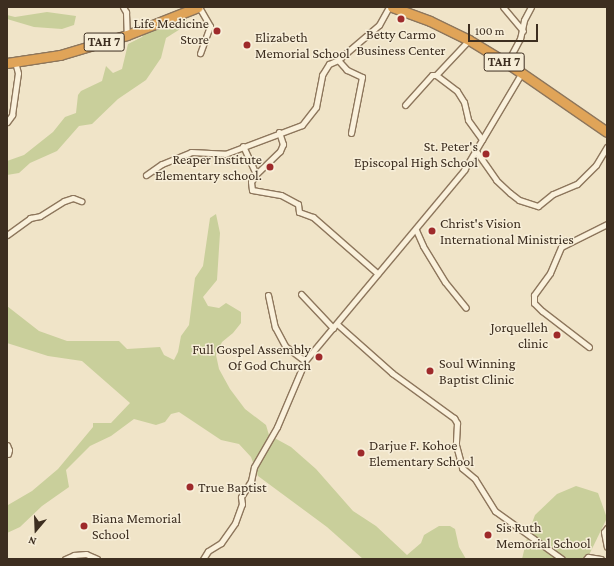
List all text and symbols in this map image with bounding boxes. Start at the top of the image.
marker: Betty Carmo Business Center [396,14,406,24]
place label: Life Medicine Store [134,15,209,48]
scale bar [470,16,540,42]
text: 100 m [475,24,504,38]
marker: Life Medicine Store [212,26,222,36]
place label: Betty Carmo Business Center [356,26,446,58]
place label: Elizabeth Memorial School [255,29,350,62]
road number: TAH 7 [83,31,125,53]
marker: Elizabeth Memorial School [242,40,252,50]
road number: TAH 7 [483,51,525,73]
place label: St. Peter's Episcopal High School [354,138,478,170]
marker: St. Peter's Episcopal High School [481,149,491,159]
place label: Reaper Institute Elementary school. [155,151,262,184]
marker: Reaper Institute Elementary school. [265,162,275,172]
place label: Christ's Vision International Ministries [440,215,574,248]
marker: Christ's Vision International Ministries [427,226,437,236]
place label: Jorquelleh clinic [490,319,548,352]
marker: Jorquelleh clinic [551,329,563,341]
place label: Full Gospel Assembly Of God Church [192,341,311,374]
marker: Full Gospel Assembly Of God Church [314,352,324,362]
place label: Soul Winning Baptist Clinic [439,355,516,388]
marker: Soul Winning Baptist Clinic [424,365,436,377]
place label: Darjue F. Kohoe Elementary School [369,437,474,470]
marker: Darjue F. Kohoe Elementary School [356,448,366,458]
place label: True Baptist [198,479,267,495]
marker: True Baptist [185,482,195,492]
north arrow [16,510,56,550]
place label: Biana Memorial School [92,510,181,542]
place label: Sis Ruth Memorial School [496,519,591,552]
marker: Biana Memorial School [79,521,89,531]
marker: Sis Ruth Memorial School [483,530,493,540]
text: N [27,534,38,548]

